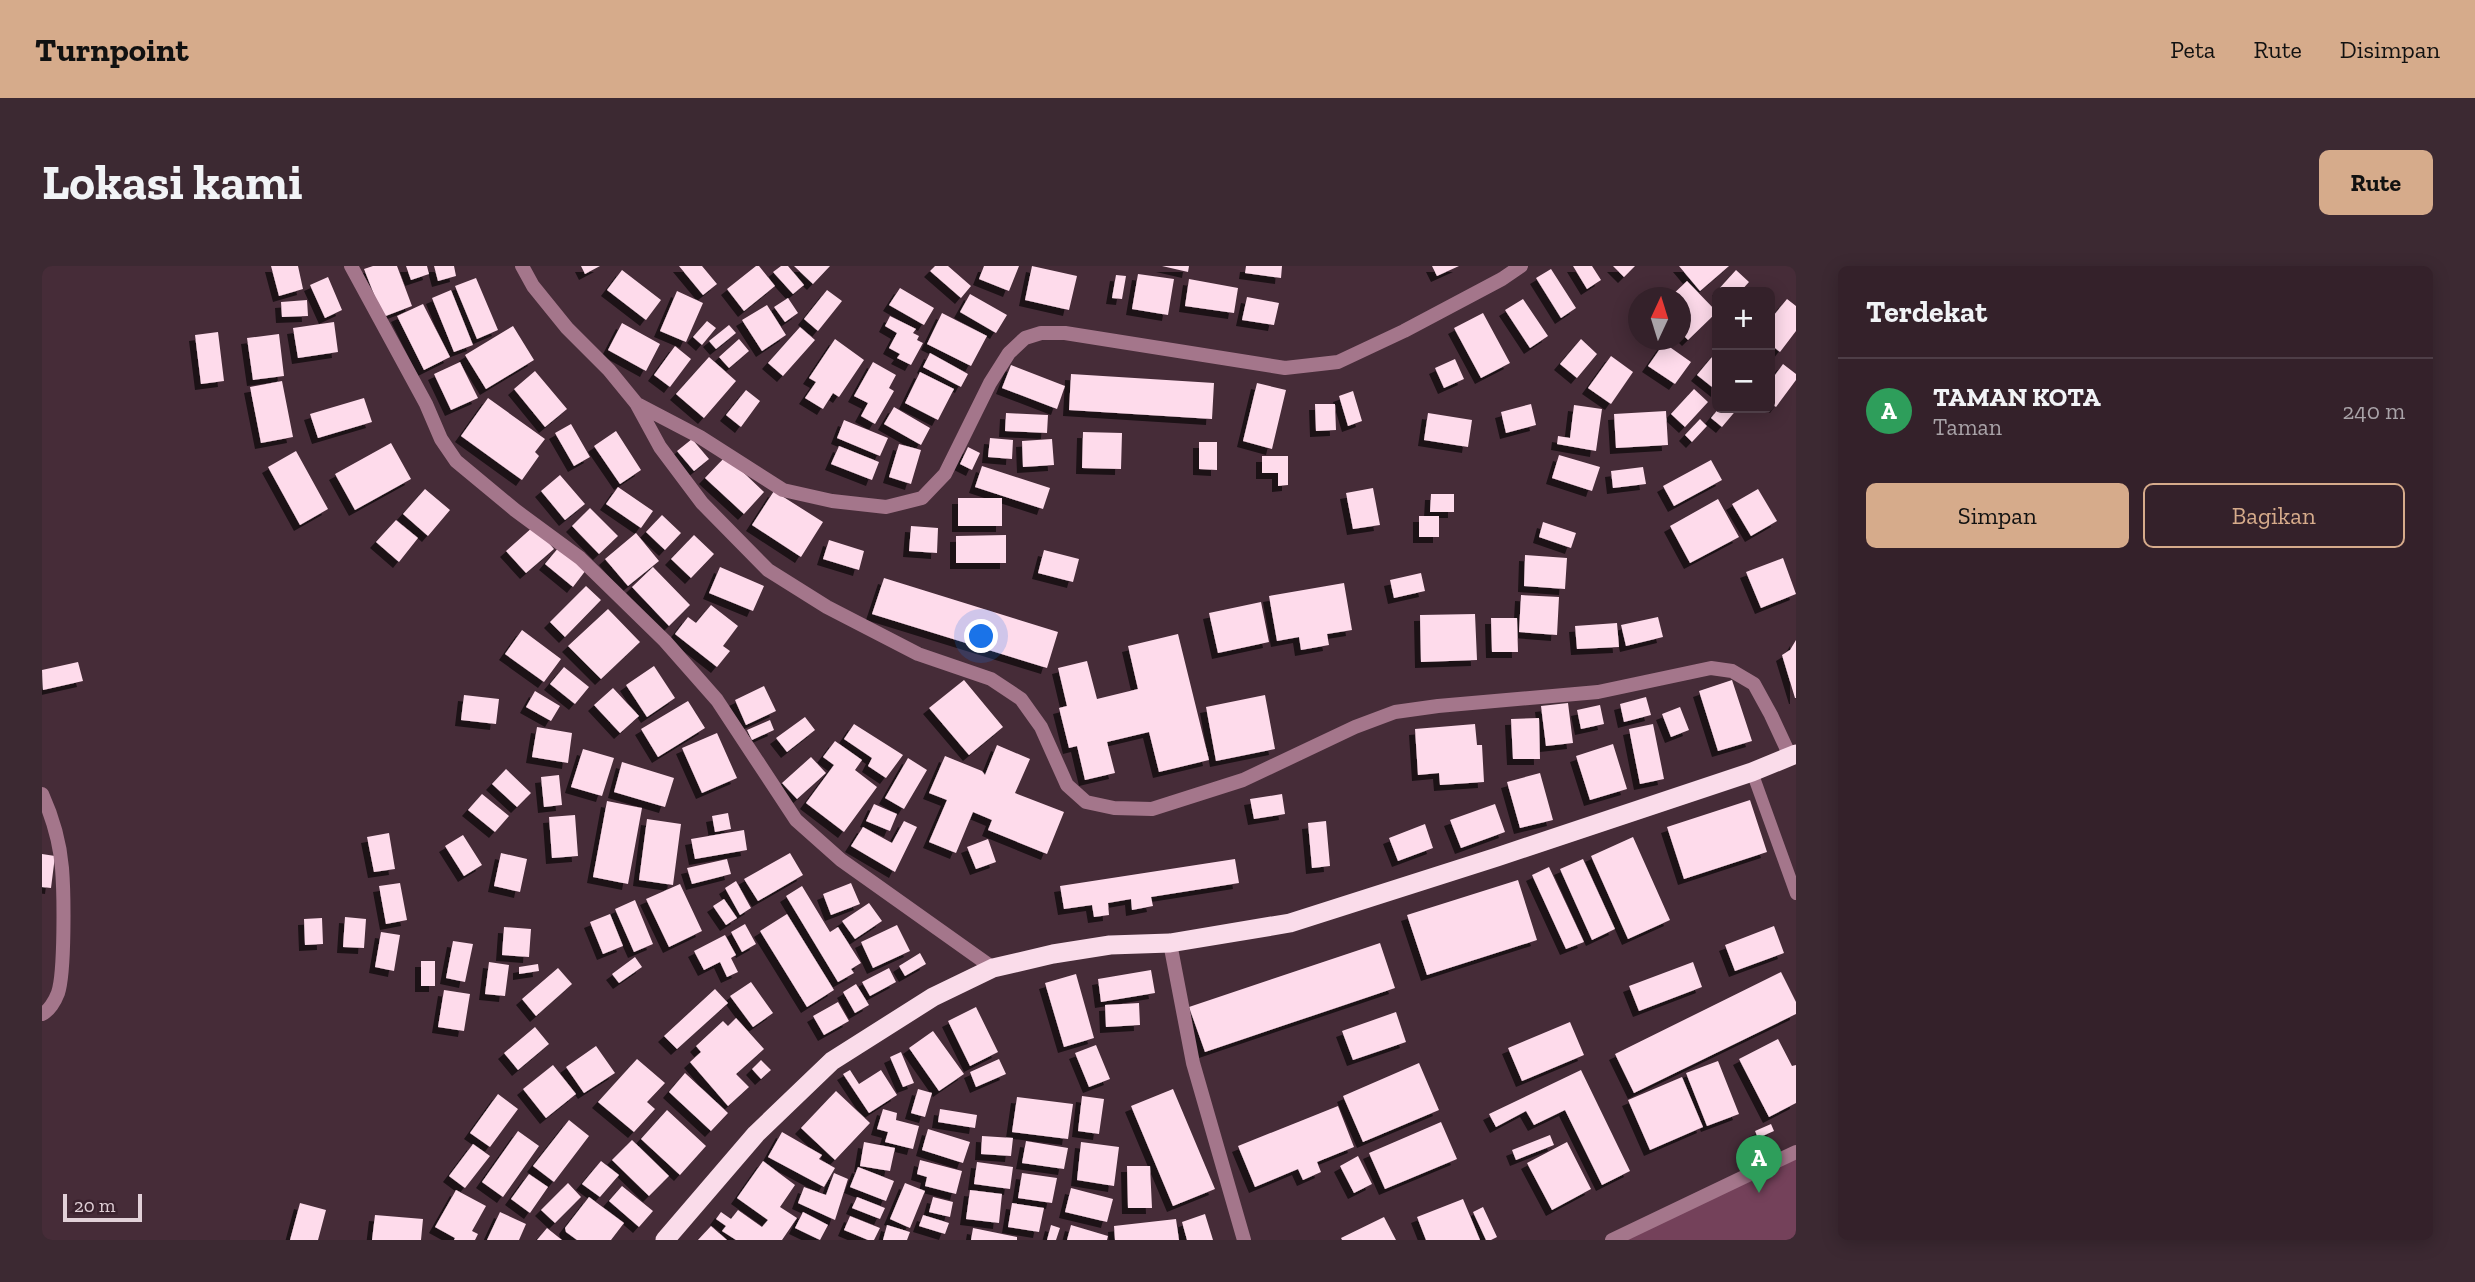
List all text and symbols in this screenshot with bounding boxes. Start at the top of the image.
text: Turnpoint [35,30,189,69]
text: Peta [2170,35,2215,64]
text: Rute [2253,35,2302,64]
text: Disimpan [2340,35,2440,64]
button: Rute [2319,150,2433,215]
text: Lokasi kami [42,153,303,212]
north arrow [1628,287,1691,350]
map controls [1712,287,1775,413]
button: + [1712,287,1775,350]
text: Terdekat [1866,294,1987,330]
button: − [1712,350,1775,413]
text: TAMAN KOTA [1933,381,2101,413]
text: A [1881,397,1897,425]
text: 240 m [2342,397,2405,425]
text: Taman [1933,413,2002,441]
button: Simpan [1866,483,2129,548]
button: Bagikan [2143,483,2405,548]
your location [964,619,998,653]
pin: A [1736,1135,1782,1193]
scale bar [63,1191,142,1223]
text: 20 m [74,1194,115,1217]

